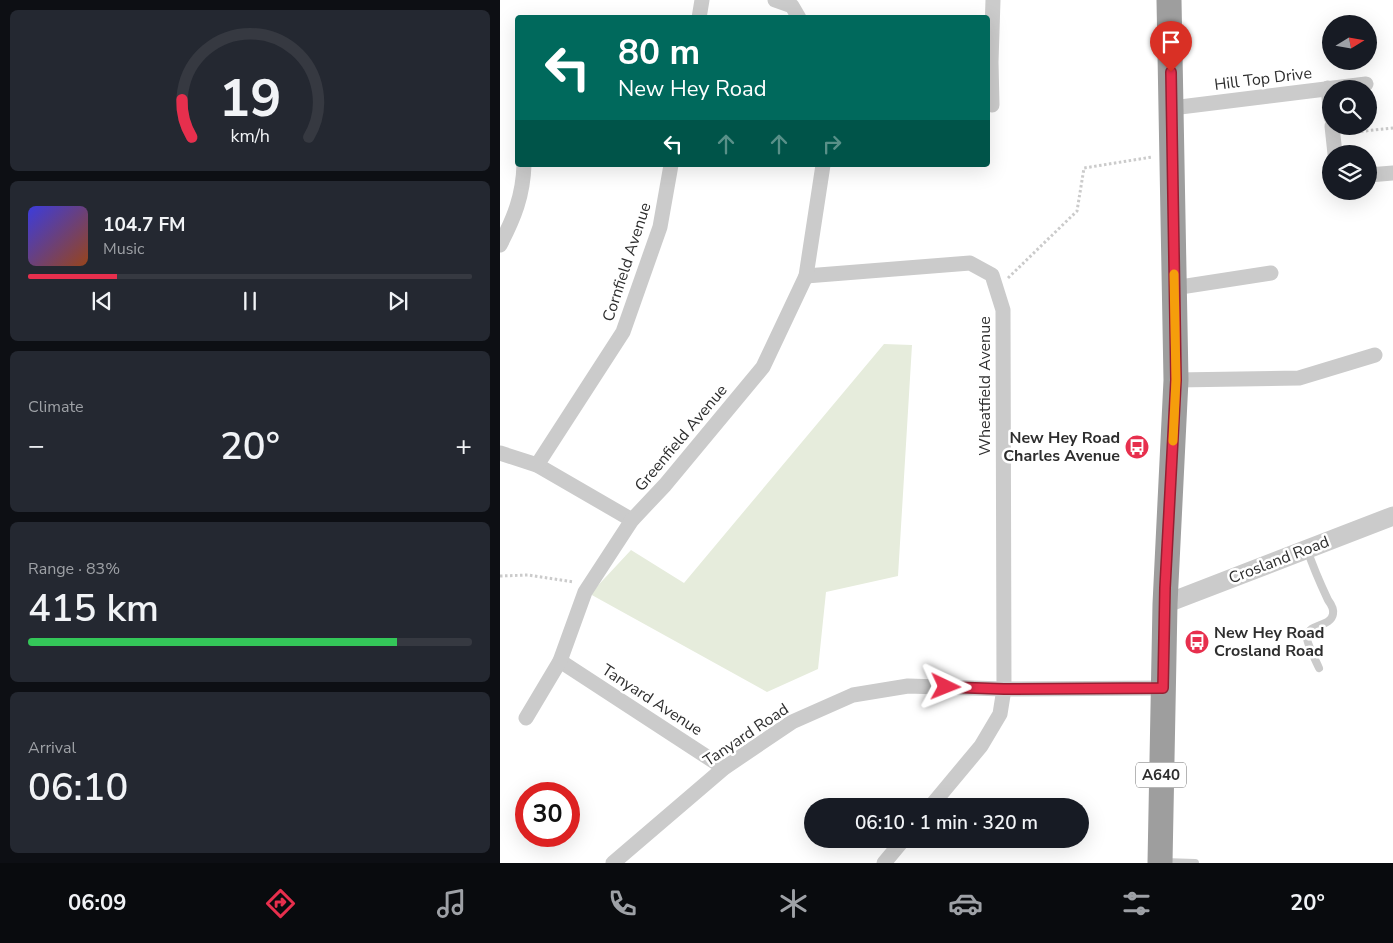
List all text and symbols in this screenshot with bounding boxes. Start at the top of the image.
north arrow [1322,15,1378,70]
map controls [1322,15,1377,200]
pin [1150,21,1192,72]
icon: arrive [1157,28,1185,56]
text: 80 m [618,29,700,76]
icon: left [535,35,600,100]
street label: Hill Top Drive [1213,62,1313,96]
text: 19 [219,63,281,134]
text: New Hey Road [618,74,766,104]
button: search [1322,80,1377,135]
text: km/h [230,124,270,148]
icon: left [659,130,687,158]
icon: ahead [712,130,740,158]
icon: ahead [765,130,793,158]
icon: right [818,130,846,158]
button: layers [1322,145,1377,200]
street label: Cornfield Avenue [597,200,657,324]
text: 104.7 FM [103,212,186,238]
text: Music [103,238,144,260]
icon: previous [88,287,116,315]
icon: pause [236,287,264,315]
icon: next [384,287,412,315]
street label: Wheatfield Avenue [974,316,996,456]
street label: Greenfield Avenue [630,380,732,496]
text: Climate [28,396,83,418]
text: 20° [220,421,280,472]
text: − [28,427,45,465]
text: + [455,427,472,465]
place label: New Hey Road Charles Avenue [1003,427,1120,467]
bus stop icon: New Hey Road Charles Avenue [1124,434,1150,460]
street label: Crosland Road [1226,531,1332,589]
text: Range · 83% [28,558,120,580]
text: 415 km [28,583,159,634]
place label: New Hey Road Crosland Road [1214,622,1324,662]
bus stop icon: New Hey Road Crosland Road [1184,629,1210,655]
street label: Tanyard Avenue [597,659,707,741]
position arrow [919,660,971,712]
street label: Tanyard Road [699,698,793,772]
text: Arrival [28,737,76,759]
text: 06:10 [28,762,128,813]
road number: A640 [1136,762,1186,788]
speed limit sign: 30 [515,782,580,847]
text: 06:10 · 1 min · 320 m [855,810,1038,836]
icon: directions [263,886,298,921]
icon: music [434,886,469,921]
icon: phone [605,886,640,921]
icon: climate [776,886,811,921]
icon: car [948,886,983,921]
icon: filters [1119,886,1154,921]
text: 06:09 [68,888,126,918]
text: 20° [1290,888,1325,918]

